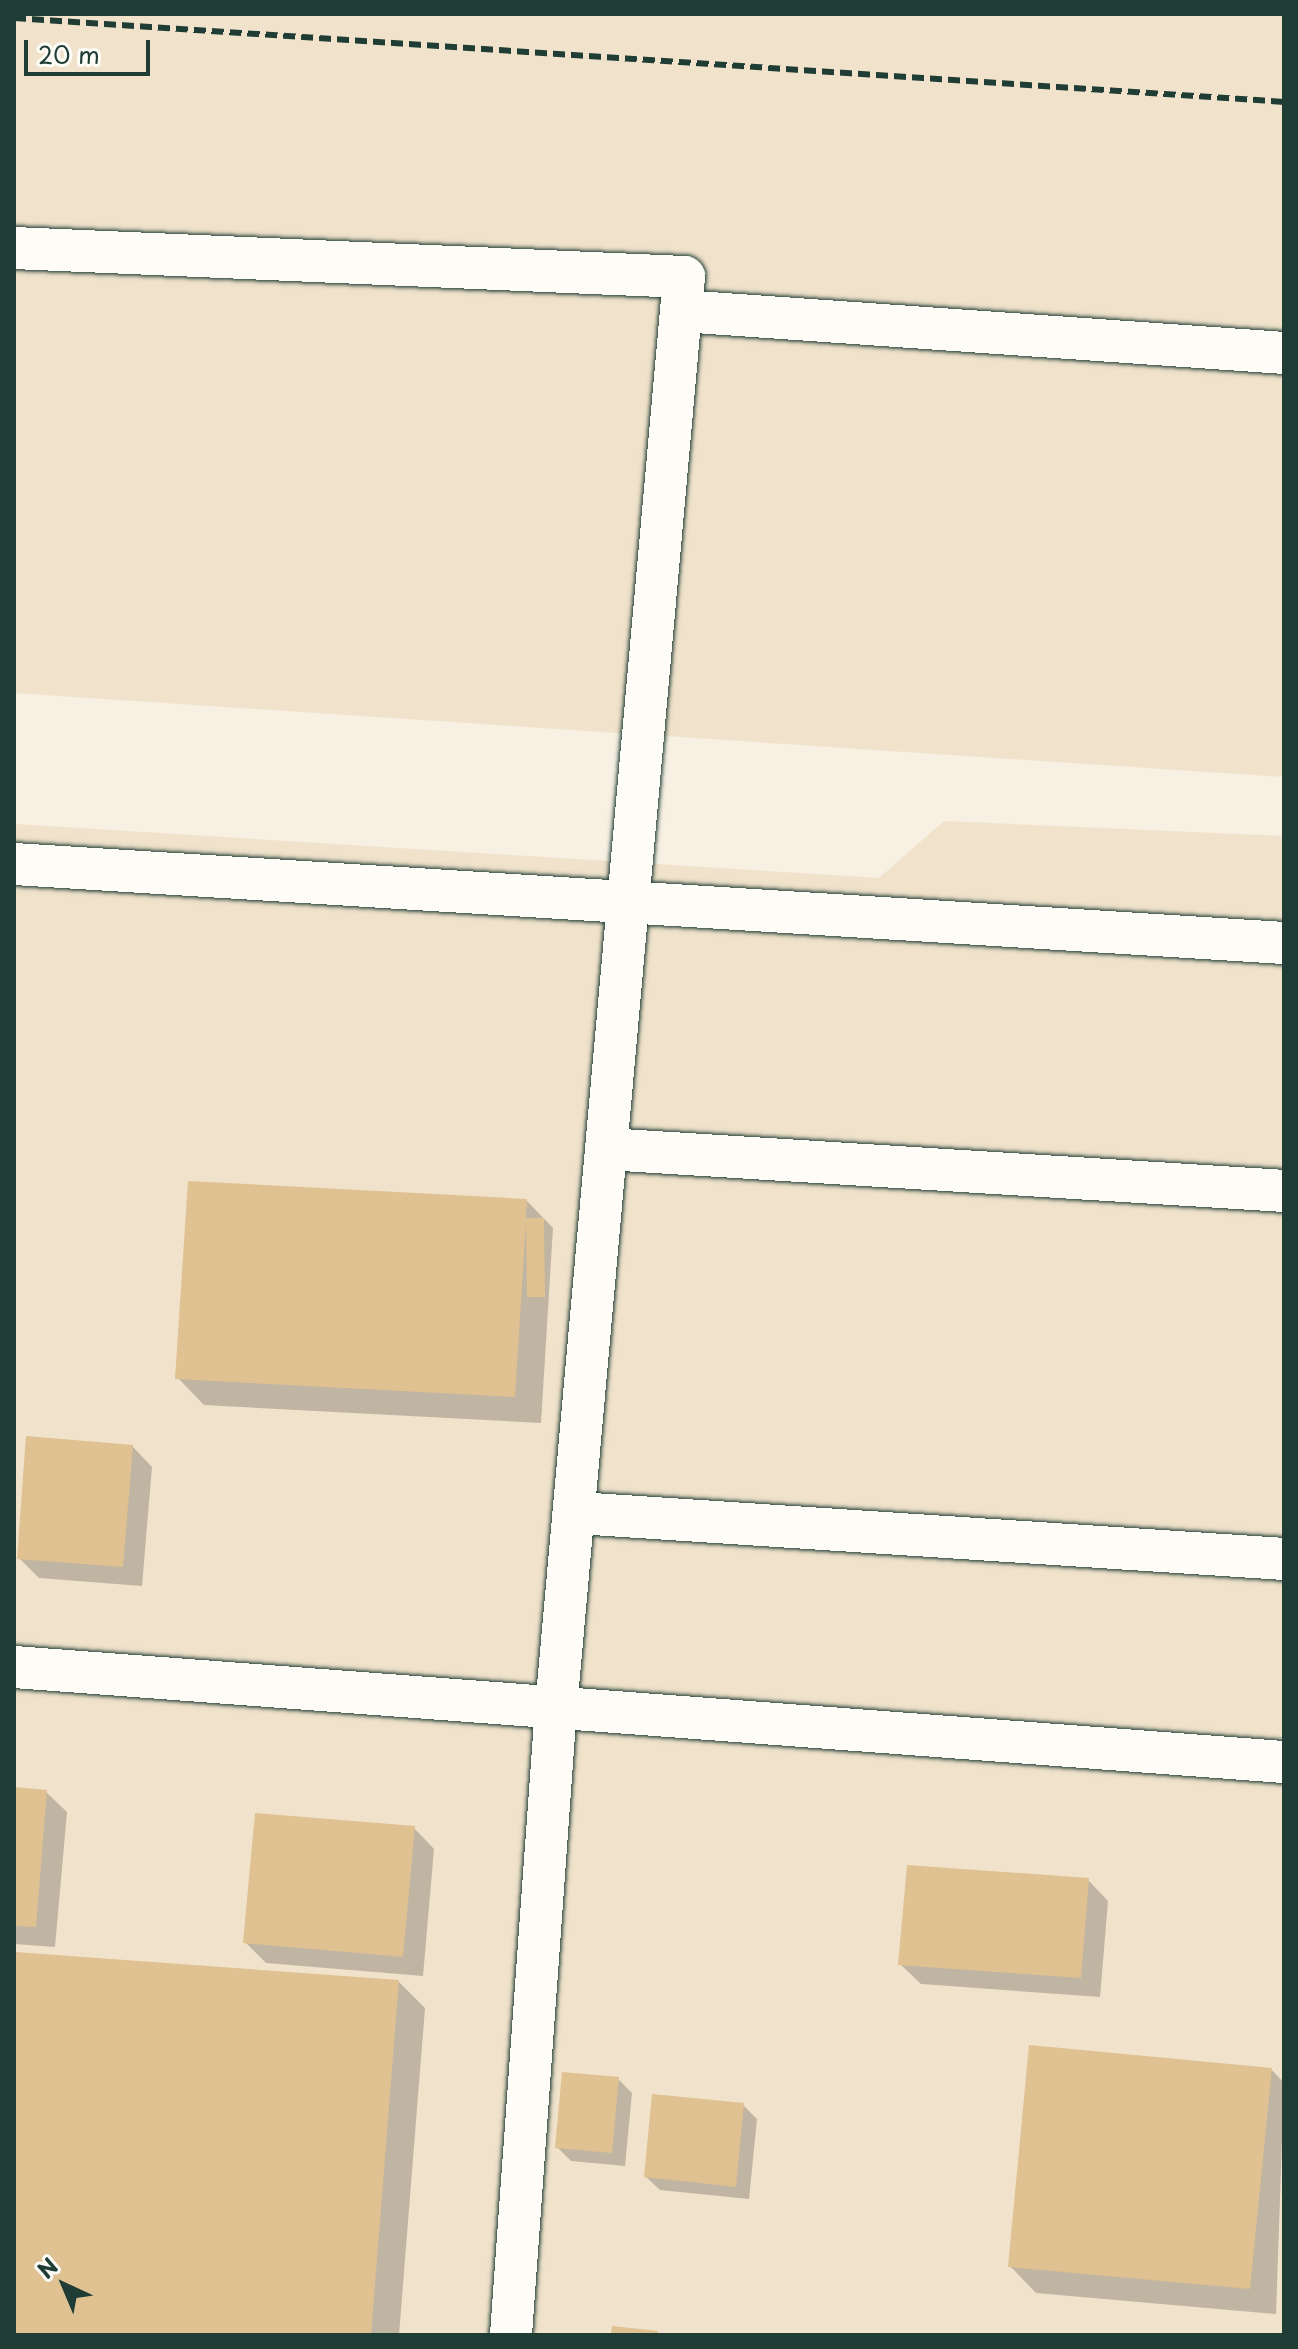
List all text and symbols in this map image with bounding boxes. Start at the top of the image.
scale bar [28,24,154,74]
text: 20 m [38,36,100,72]
north arrow [24,2245,104,2325]
text: N [29,2249,65,2285]

